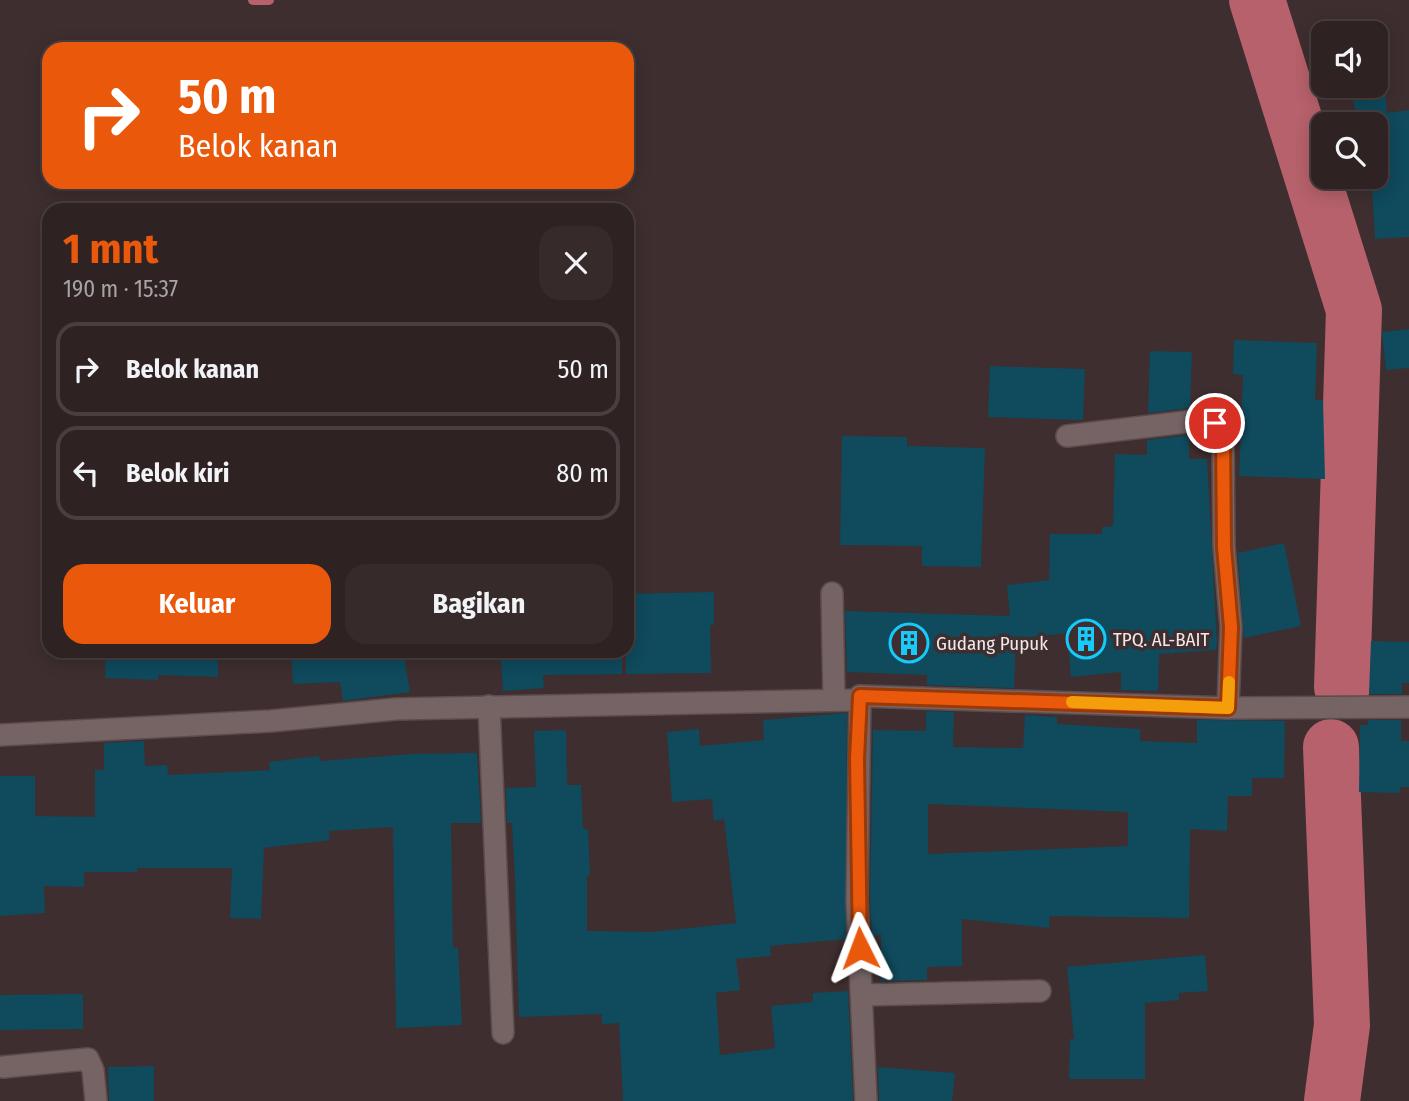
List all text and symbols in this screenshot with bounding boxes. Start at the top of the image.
map controls [1311,21,1388,189]
button: sound [1311,21,1388,98]
text: 50 m [178,67,276,126]
icon: right [63,70,154,161]
button: search [1311,112,1388,189]
text: Belok kanan [178,127,338,165]
text: 1 mnt [63,224,158,274]
button: close [539,226,613,300]
text: 190 m · 15:37 [63,275,178,303]
icon: right [67,350,105,388]
text: Belok kanan [126,354,259,385]
text: 50 m [557,354,609,385]
pin [1185,393,1245,453]
icon: arrive [1196,404,1234,442]
icon: left [67,454,105,492]
text: Belok kiri [126,458,229,489]
text: 80 m [556,458,609,489]
button: Keluar [63,564,331,644]
button: Bagikan [345,564,613,644]
building icon: TPQ. AL-BAIT [1065,618,1107,660]
building icon: Gudang Pupuk [888,622,930,664]
place label: TPQ. AL-BAIT [1113,628,1210,651]
place label: Gudang Pupuk [936,632,1048,655]
position arrow [823,911,897,985]

